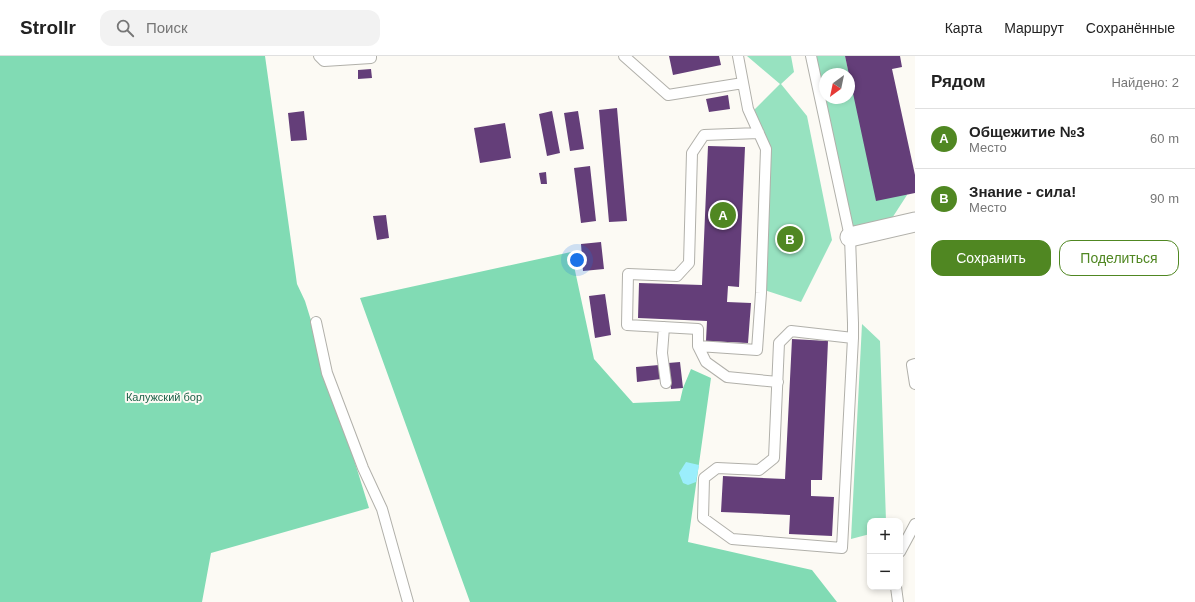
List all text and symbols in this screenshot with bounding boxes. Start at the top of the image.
search box [100,10,380,46]
text: Strollr [20,17,76,38]
icon: search [114,17,136,39]
text: Поиск [146,19,188,36]
text: Карта [945,20,982,36]
text: Маршрут [1004,20,1064,36]
text: Сохранённые [1086,20,1175,36]
north arrow [819,68,855,104]
text: Рядом [931,72,986,91]
text: Найдено: 2 [1111,75,1179,90]
text: Общежитие №3 [969,123,1085,140]
text: A [939,131,949,146]
text: 60 m [1150,131,1179,146]
text: Место [969,140,1007,155]
text: Знание - сила! [969,183,1076,200]
text: B [939,191,949,206]
text: 90 m [1150,191,1179,206]
pin: A [710,200,736,230]
text: Место [969,200,1007,215]
pin: B [777,224,803,254]
button: Сохранить [931,240,1051,276]
button: Поделиться [1059,240,1179,276]
your location [567,250,587,270]
park label: Калужский бор [126,391,202,403]
map controls [867,518,903,590]
button: + [867,518,903,554]
button: − [867,554,903,590]

